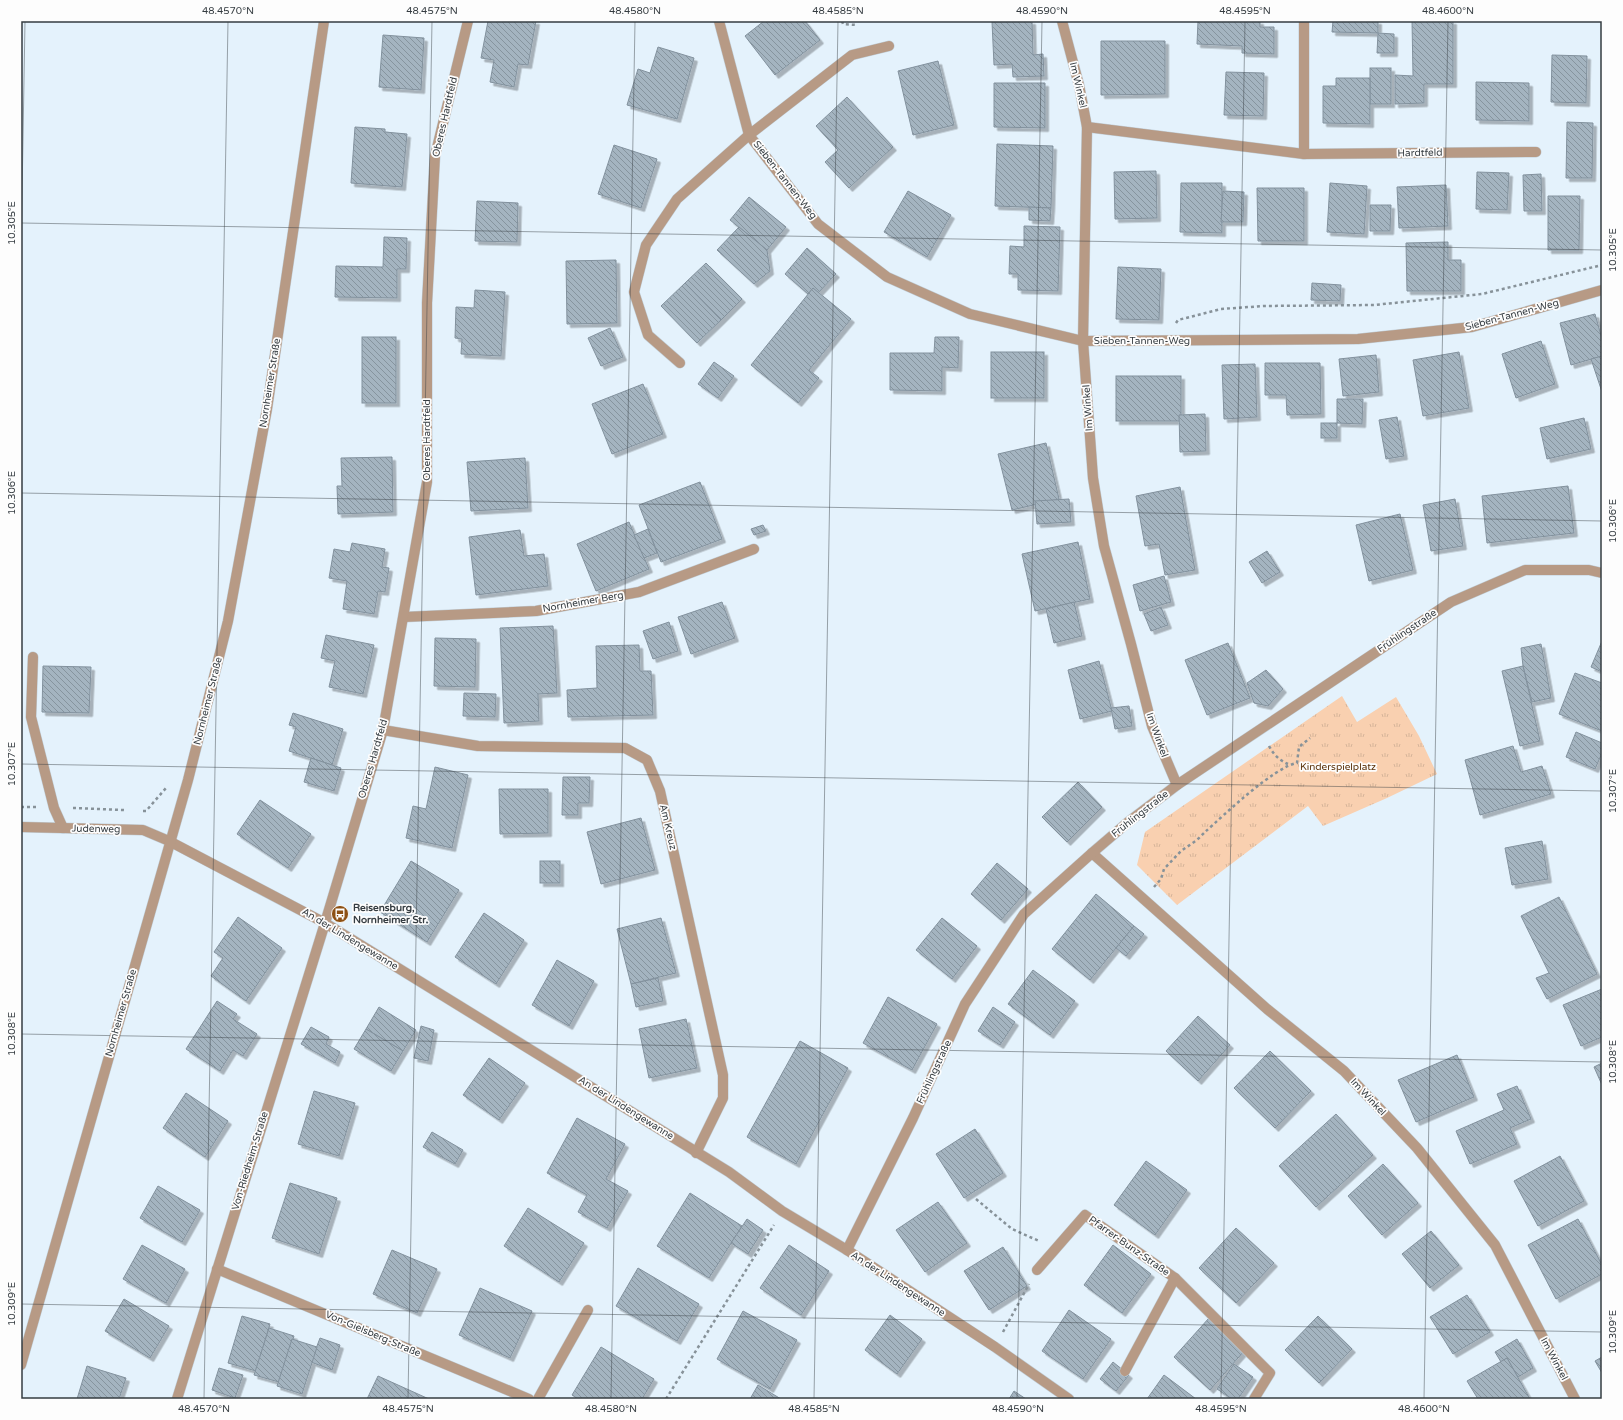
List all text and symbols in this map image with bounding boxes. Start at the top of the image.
text: 48.4570°N [202,5,254,17]
text: 48.4575°N [406,5,458,17]
text: 48.4580°N [609,5,661,17]
text: 48.4585°N [812,5,864,17]
text: 48.4590°N [1016,5,1068,17]
text: 48.4595°N [1219,5,1271,17]
text: 48.4600°N [1422,5,1474,17]
street label: Im Winkel [1067,61,1089,109]
street label: Oberes Hardtfeld [430,76,460,158]
street label: Sieben-Tannen-Weg [751,138,819,222]
street label: Hardtfeld [1397,147,1443,159]
text: 10.305°E [6,201,18,245]
text: 10.305°E [1607,228,1619,272]
street label: Sieben-Tannen-Weg [1464,297,1560,333]
street label: Sieben-Tannen-Weg [1094,335,1190,347]
street label: Nornheimer Straße [257,337,283,429]
street label: Im Winkel [1080,384,1096,432]
street label: Oberes Hardtfeld [421,399,433,481]
text: 10.306°E [6,471,18,515]
text: 10.306°E [1607,499,1619,543]
street label: Nornheimer Berg [542,589,624,615]
street label: Frühlingstraße [1375,607,1439,655]
street label: Nornheimer Straße [191,655,225,746]
street label: Im Winkel [1143,711,1171,759]
street label: Oberes Hardtfeld [356,718,390,800]
text: 10.307°E [6,742,18,786]
park label: Kinderspielplatz [1300,761,1376,773]
text: 10.307°E [1607,769,1619,813]
street label: Frühlingstraße [1109,788,1171,840]
street label: Am Kreuz [657,803,679,851]
street label: Judenweg [72,823,120,835]
place label: Reisensburg, Nornheimer Str. [353,902,429,926]
bus stop icon: Reisensburg, Nornheimer Str. [330,904,350,924]
street label: An der Lindengewanne [300,905,401,973]
street label: Nornheimer Straße [103,968,139,1058]
text: 10.308°E [6,1012,18,1056]
street label: Frühlingstraße [914,1038,954,1106]
text: 10.308°E [1607,1040,1619,1084]
street label: An der Lindengewanne [576,1074,676,1142]
street label: Im Winkel [1348,1076,1388,1118]
street label: Von-Riedheim-Straße [229,1110,271,1212]
street label: Pfarrer-Bunz-Straße [1086,1214,1172,1279]
street label: An der Lindengewanne [849,1249,948,1319]
text: 10.309°E [6,1282,18,1326]
street label: Von-Gielsberg-Straße [324,1308,423,1360]
text: 10.309°E [1607,1310,1619,1354]
street label: Im Winkel [1538,1336,1570,1382]
text: 48.4570°N [178,1403,230,1415]
text: 48.4575°N [382,1403,434,1415]
text: 48.4580°N [585,1403,637,1415]
text: 48.4585°N [788,1403,840,1415]
text: 48.4590°N [992,1403,1044,1415]
text: 48.4595°N [1195,1403,1247,1415]
text: 48.4600°N [1398,1403,1450,1415]

